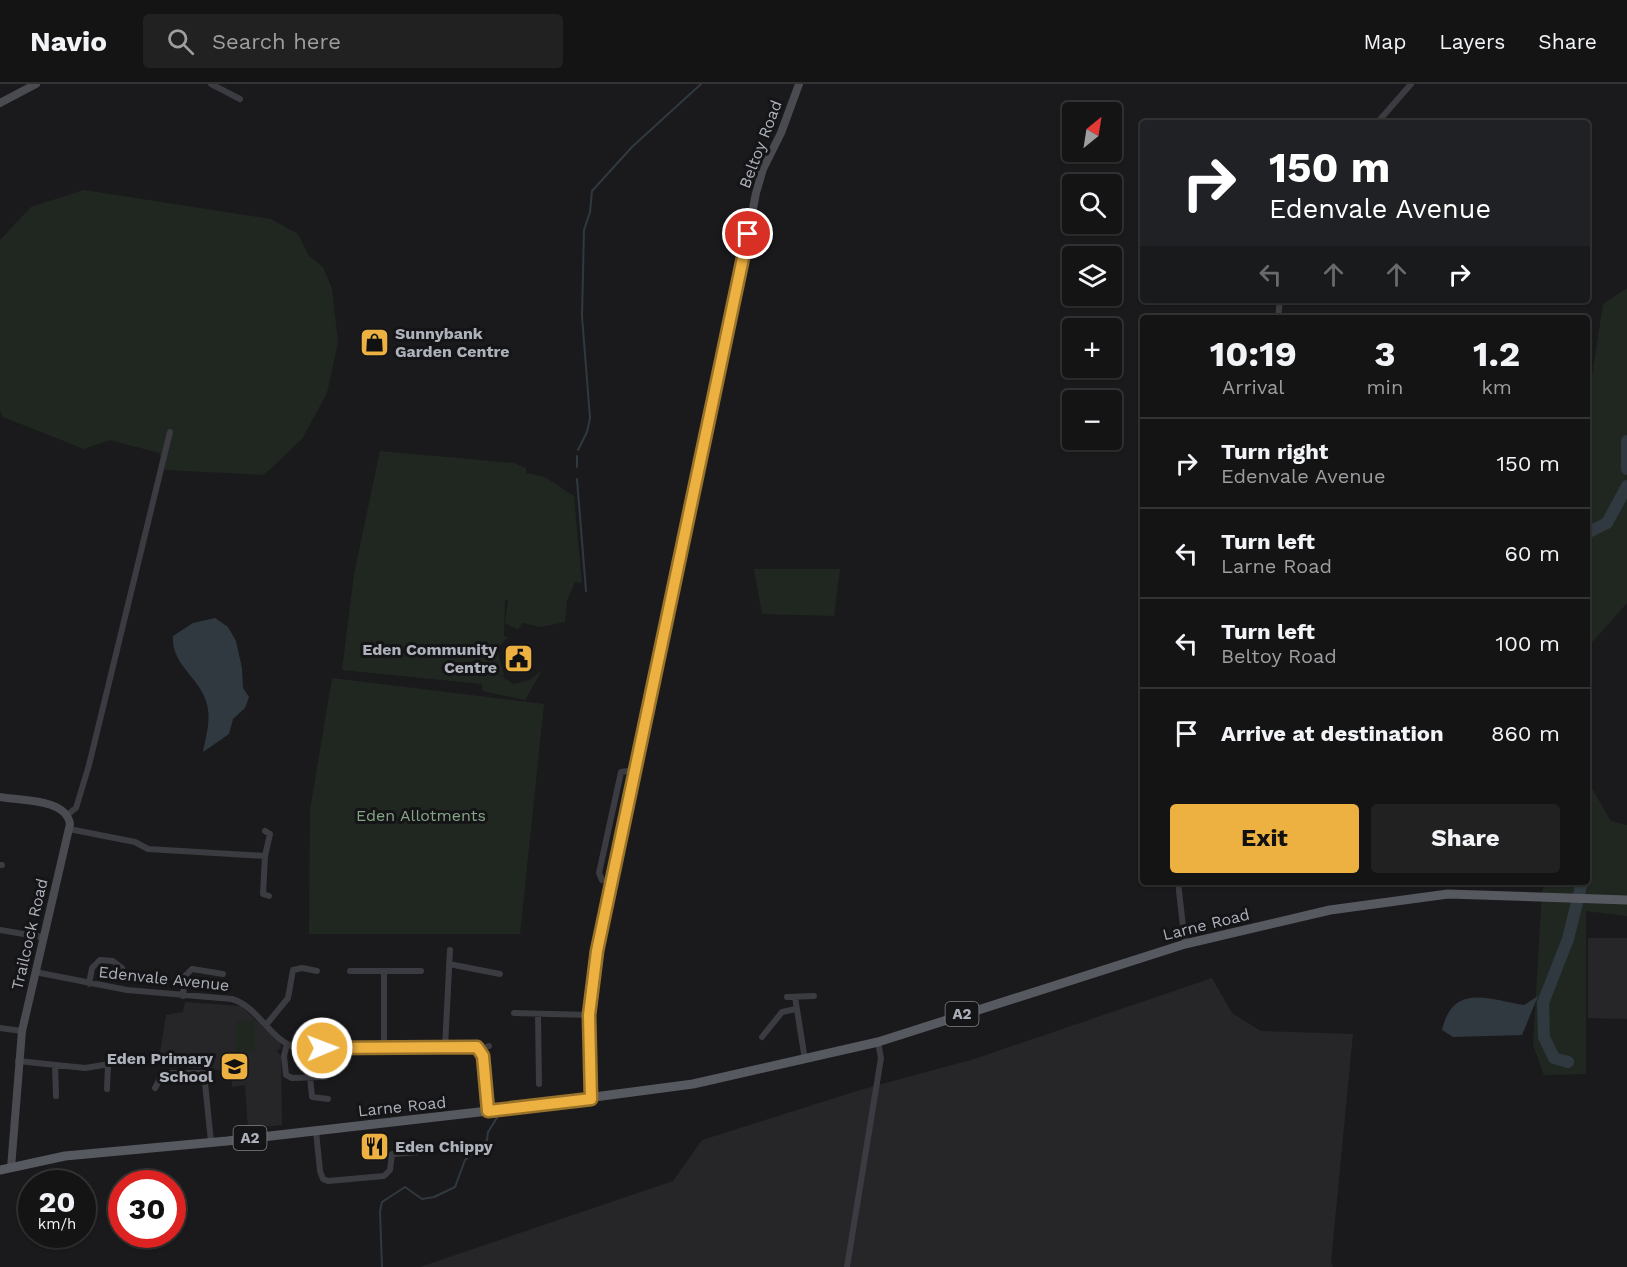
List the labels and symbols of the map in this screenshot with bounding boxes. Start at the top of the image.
street label: Beltoy Road [735,98,786,191]
north arrow [1062,102,1122,162]
pin [722,208,773,259]
place label: Sunnybank Garden Centre [395,324,509,361]
shop icon: Sunnybank Garden Centre [358,326,390,358]
place label: Eden Community Centre [362,640,498,677]
public building icon: Eden Community Centre [502,642,534,674]
park label: Eden Allotments [356,806,486,825]
street label: Trailcock Road [7,877,52,992]
street label: Larne Road [1161,905,1252,944]
street label: Edenvale Avenue [98,962,230,995]
road number: A2 [946,1002,978,1026]
position arrow [290,1016,354,1080]
place label: Eden Primary School [107,1049,214,1086]
school or university icon: Eden Primary School [218,1051,250,1083]
street label: Larne Road [357,1092,447,1121]
road number: A2 [234,1126,266,1150]
restaurant icon: Eden Chippy [358,1130,390,1162]
place label: Eden Chippy [395,1137,494,1156]
speed limit sign: 30 [108,1170,186,1248]

